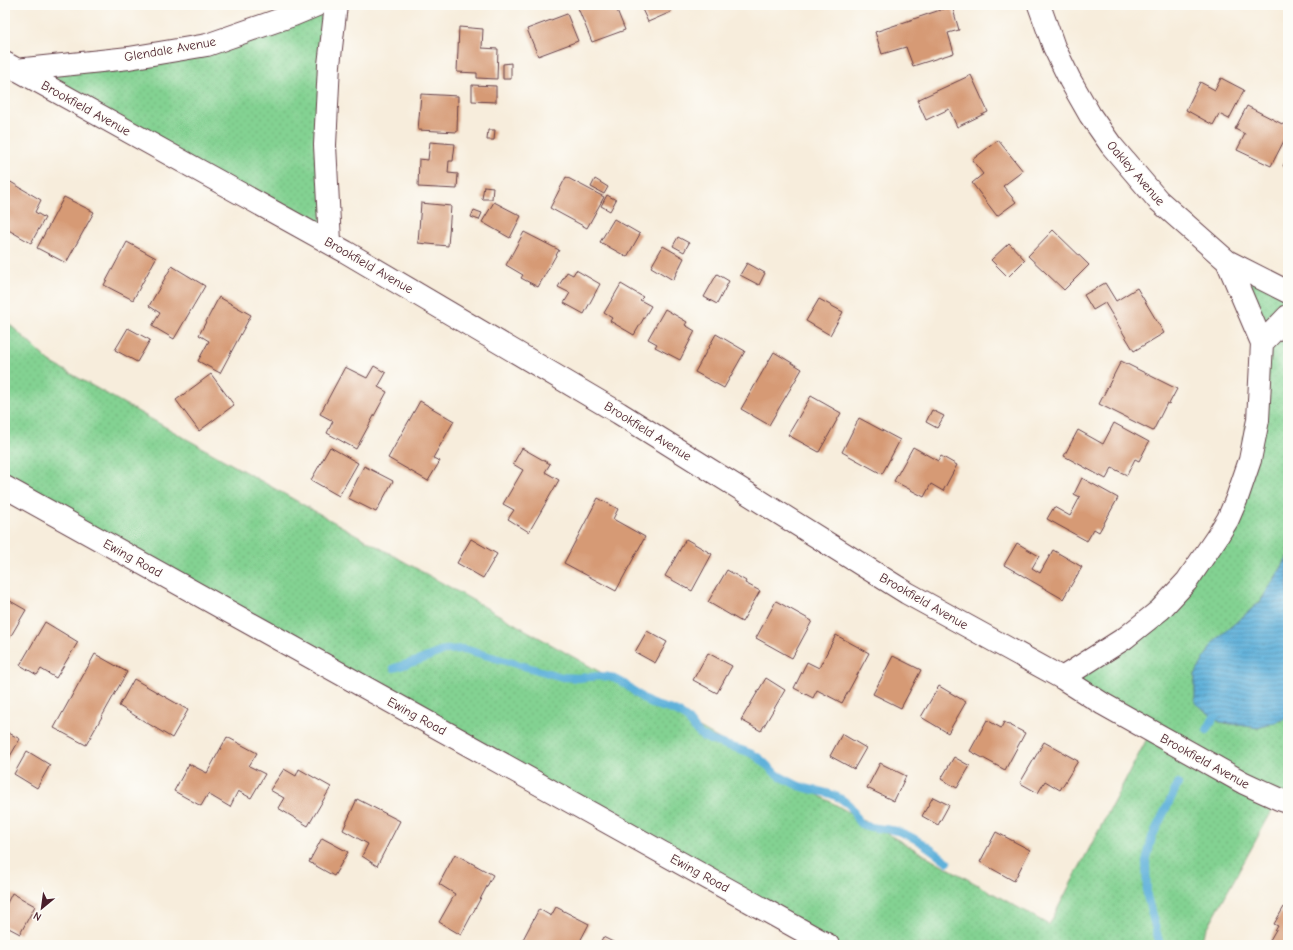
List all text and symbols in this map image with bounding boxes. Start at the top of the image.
street label: Glendale Avenue [123,33,217,64]
street label: Brookfield Avenue [39,77,134,139]
street label: Oakley Avenue [1104,138,1168,209]
street label: Brookfield Avenue [322,234,416,297]
street label: Brookfield Avenue [602,398,695,464]
street label: Ewing Road [101,536,165,580]
street label: Brookfield Avenue [877,570,971,633]
street label: Ewing Road [385,694,449,738]
street label: Brookfield Avenue [1158,730,1253,792]
street label: Ewing Road [668,851,732,895]
north arrow [22,888,62,928]
text: N [31,909,44,924]

